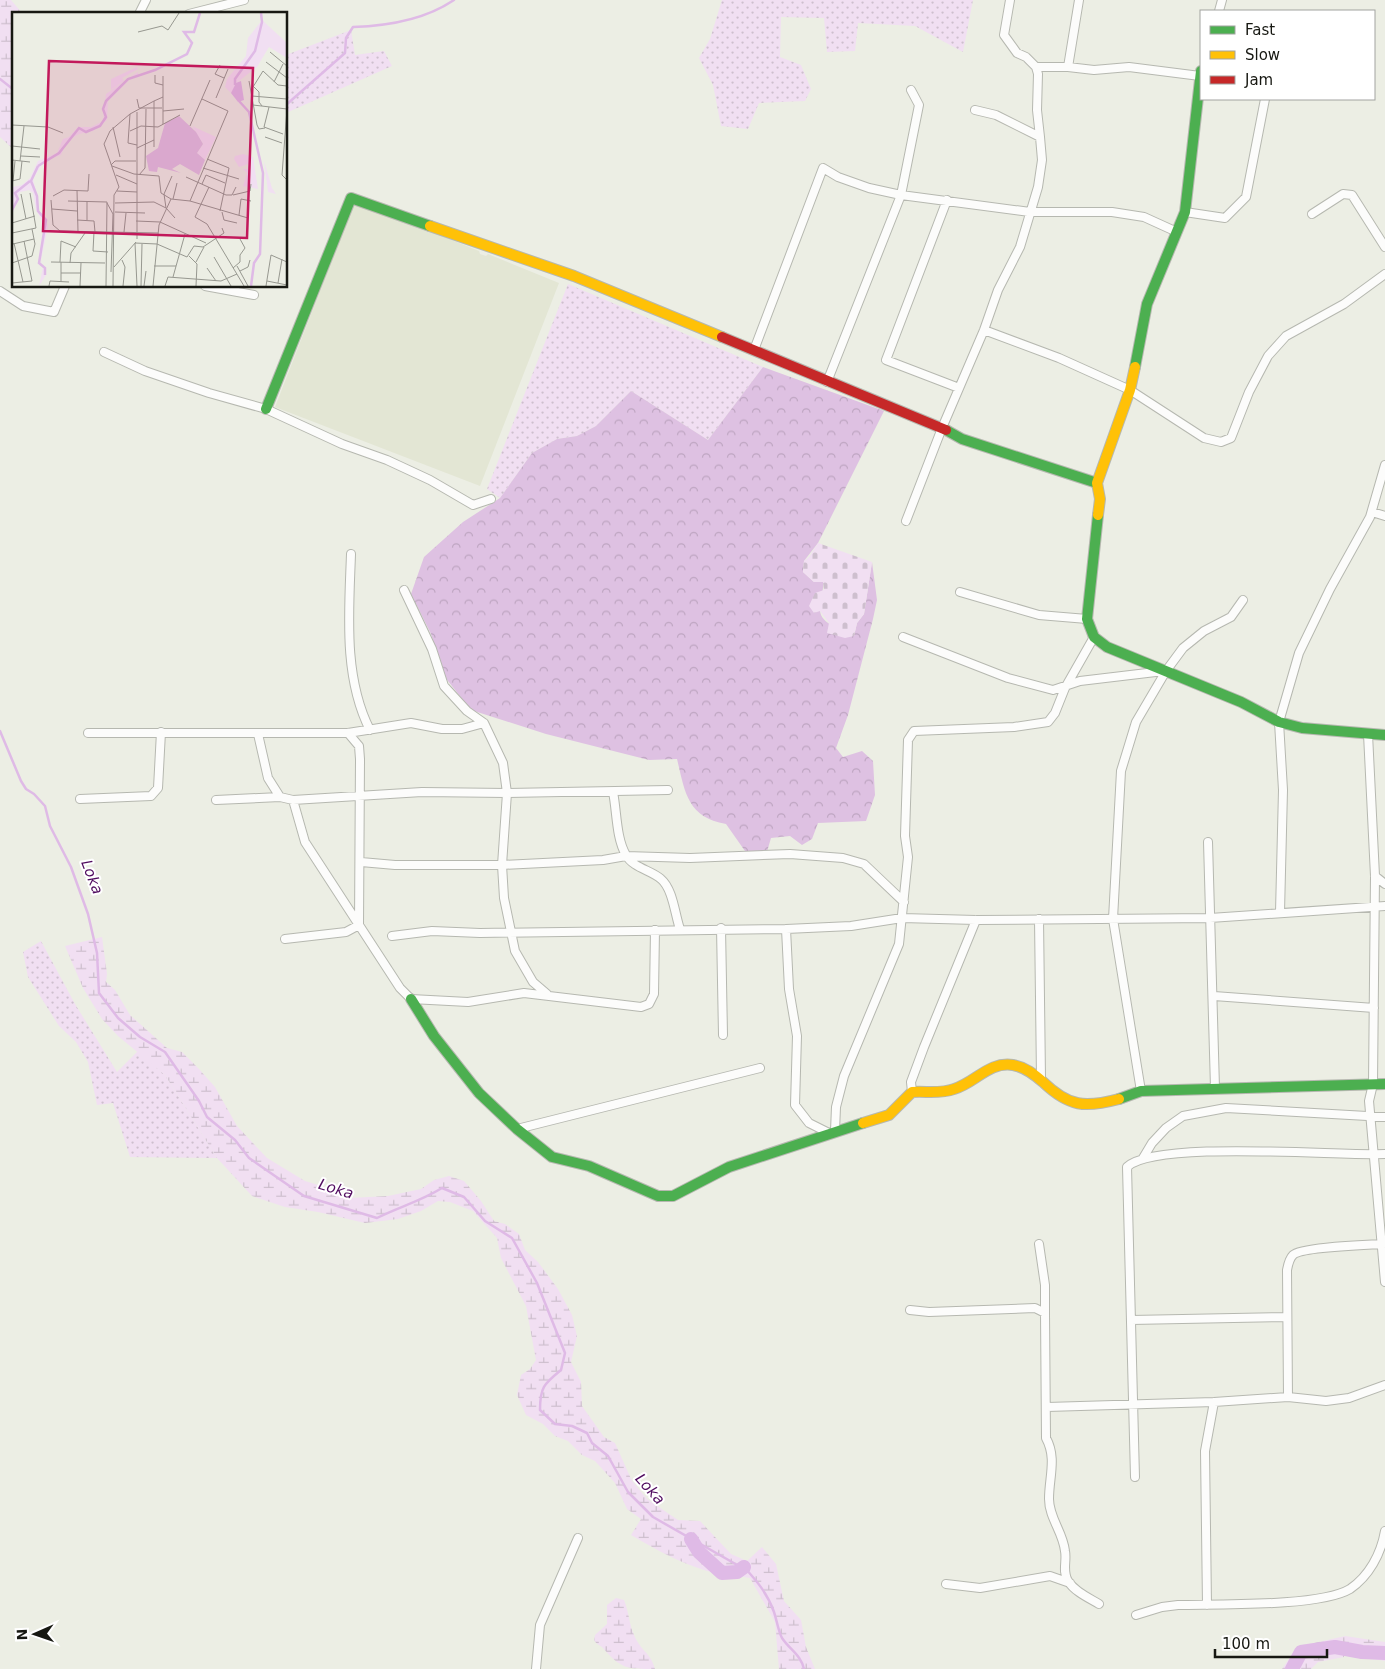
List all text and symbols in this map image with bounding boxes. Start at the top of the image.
legend [1200,10,1375,100]
inset map [12,12,288,288]
text: Fast [1245,21,1275,39]
text: Slow [1245,46,1280,64]
text: Jam [1244,71,1273,89]
water label: Loka [77,857,107,897]
water label: Loka [316,1175,356,1203]
water label: Loka [631,1470,669,1508]
north arrow [10,1609,60,1659]
scale bar [1215,1626,1328,1658]
text: N [14,1628,30,1641]
text: 100 m [1222,1635,1270,1653]

